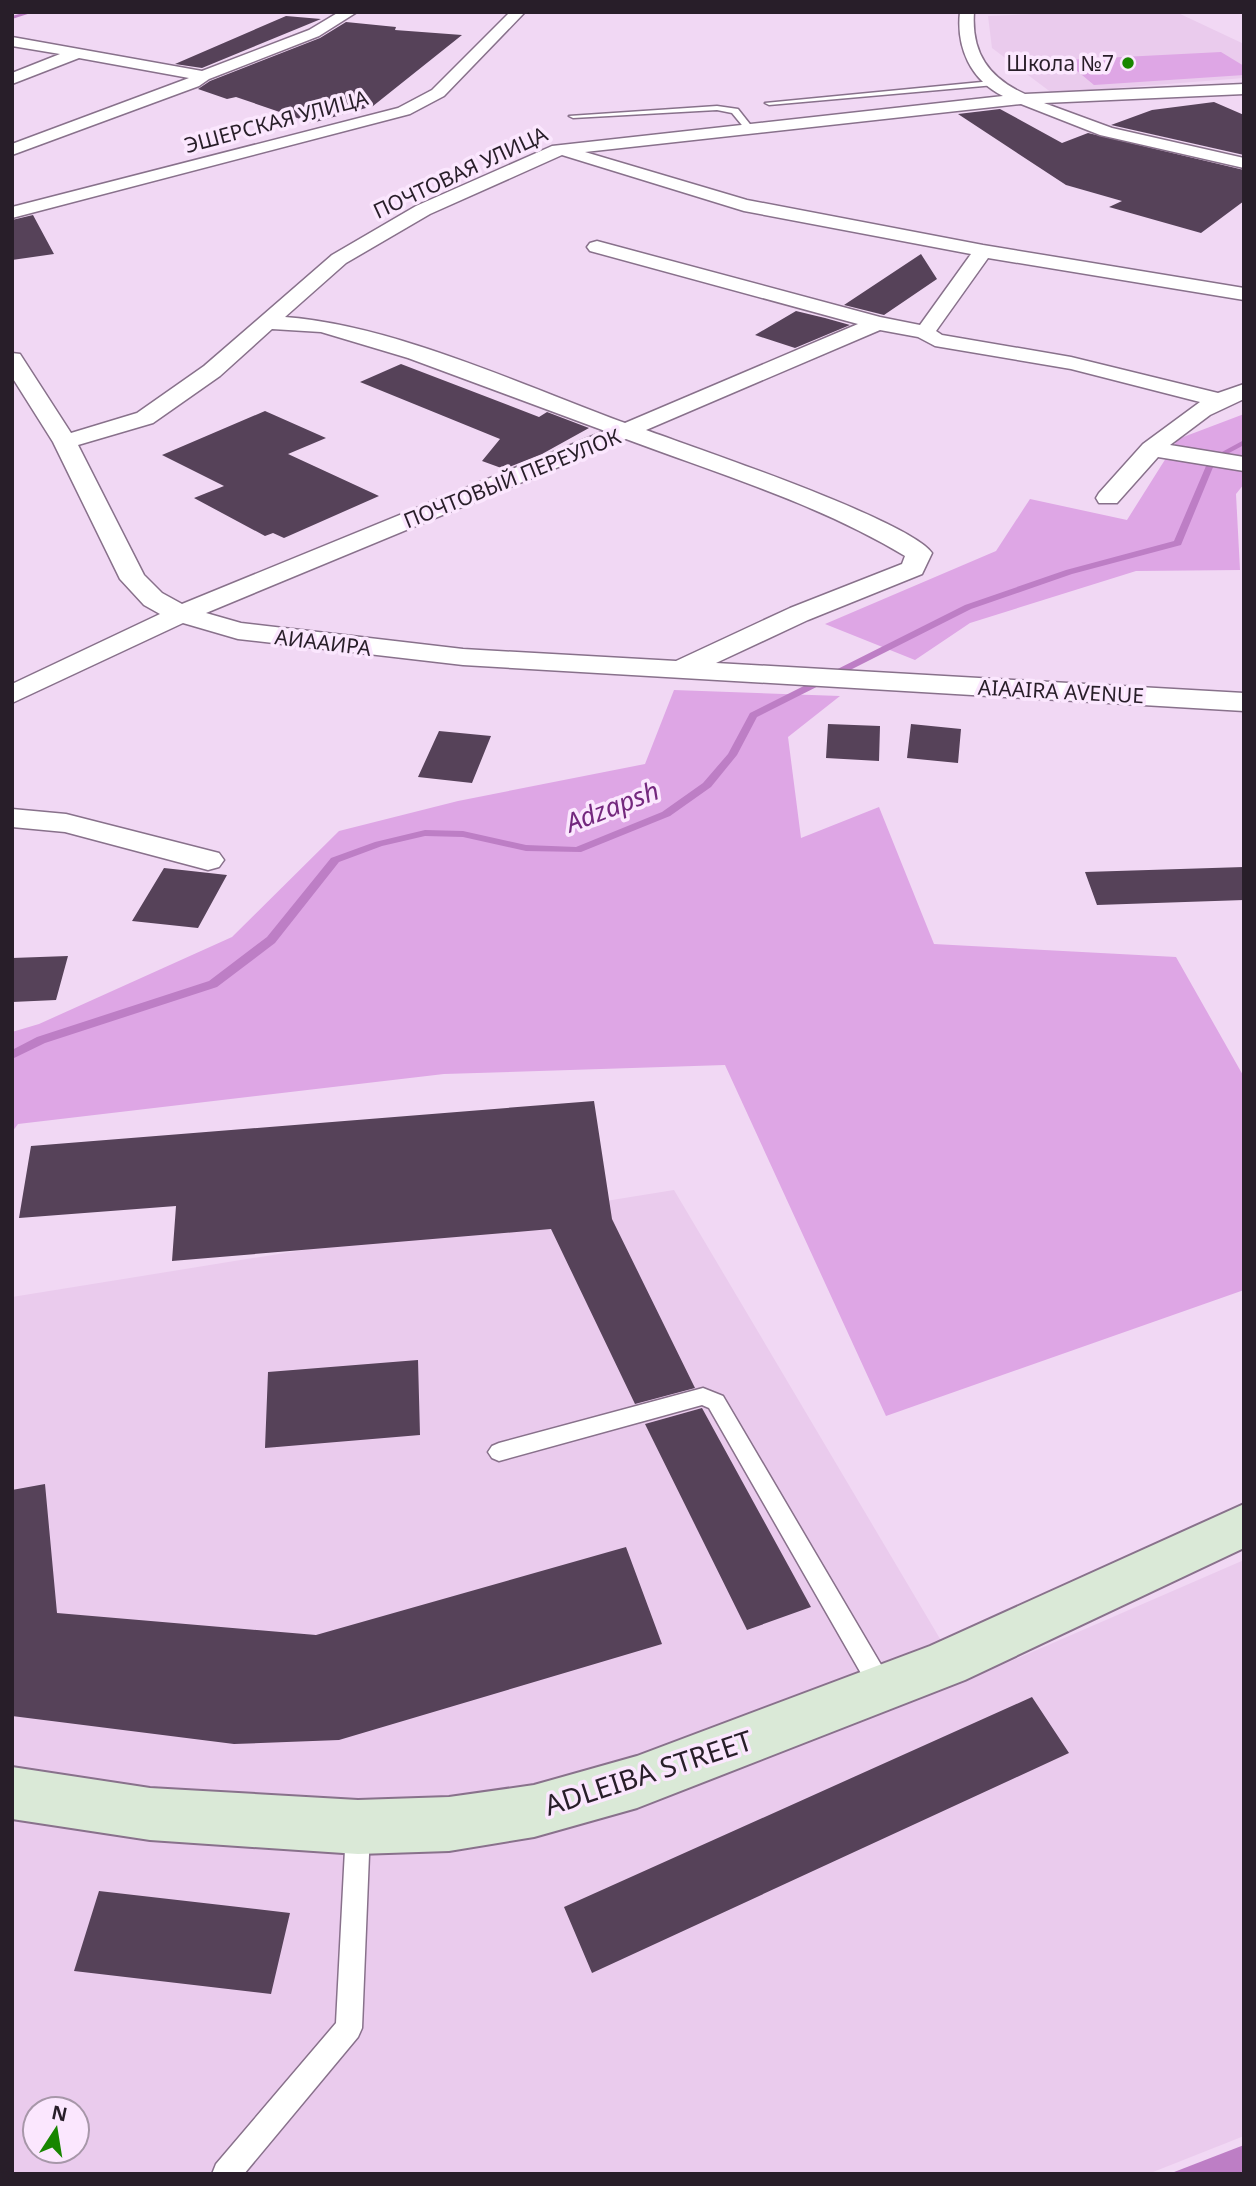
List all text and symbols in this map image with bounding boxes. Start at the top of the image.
place label: Школа №7 [1006,49,1114,77]
marker: Школа №7 [1120,55,1136,71]
street label: ЭШЕРСКАЯ УЛИЦА [181,83,372,159]
street label: ПОЧТОВАЯ УЛИЦА [368,119,552,225]
street label: ПОЧТОВЫЙ ПЕРЕУЛОК [399,422,625,534]
street label: АИААИРА [273,622,373,662]
street label: AIAAIRA AVENUE [977,673,1145,709]
water label: Adzapsh [558,772,664,841]
street label: ADLEIBA STREET [539,1720,757,1824]
north arrow [21,2095,91,2165]
text: N [49,2099,70,2128]

